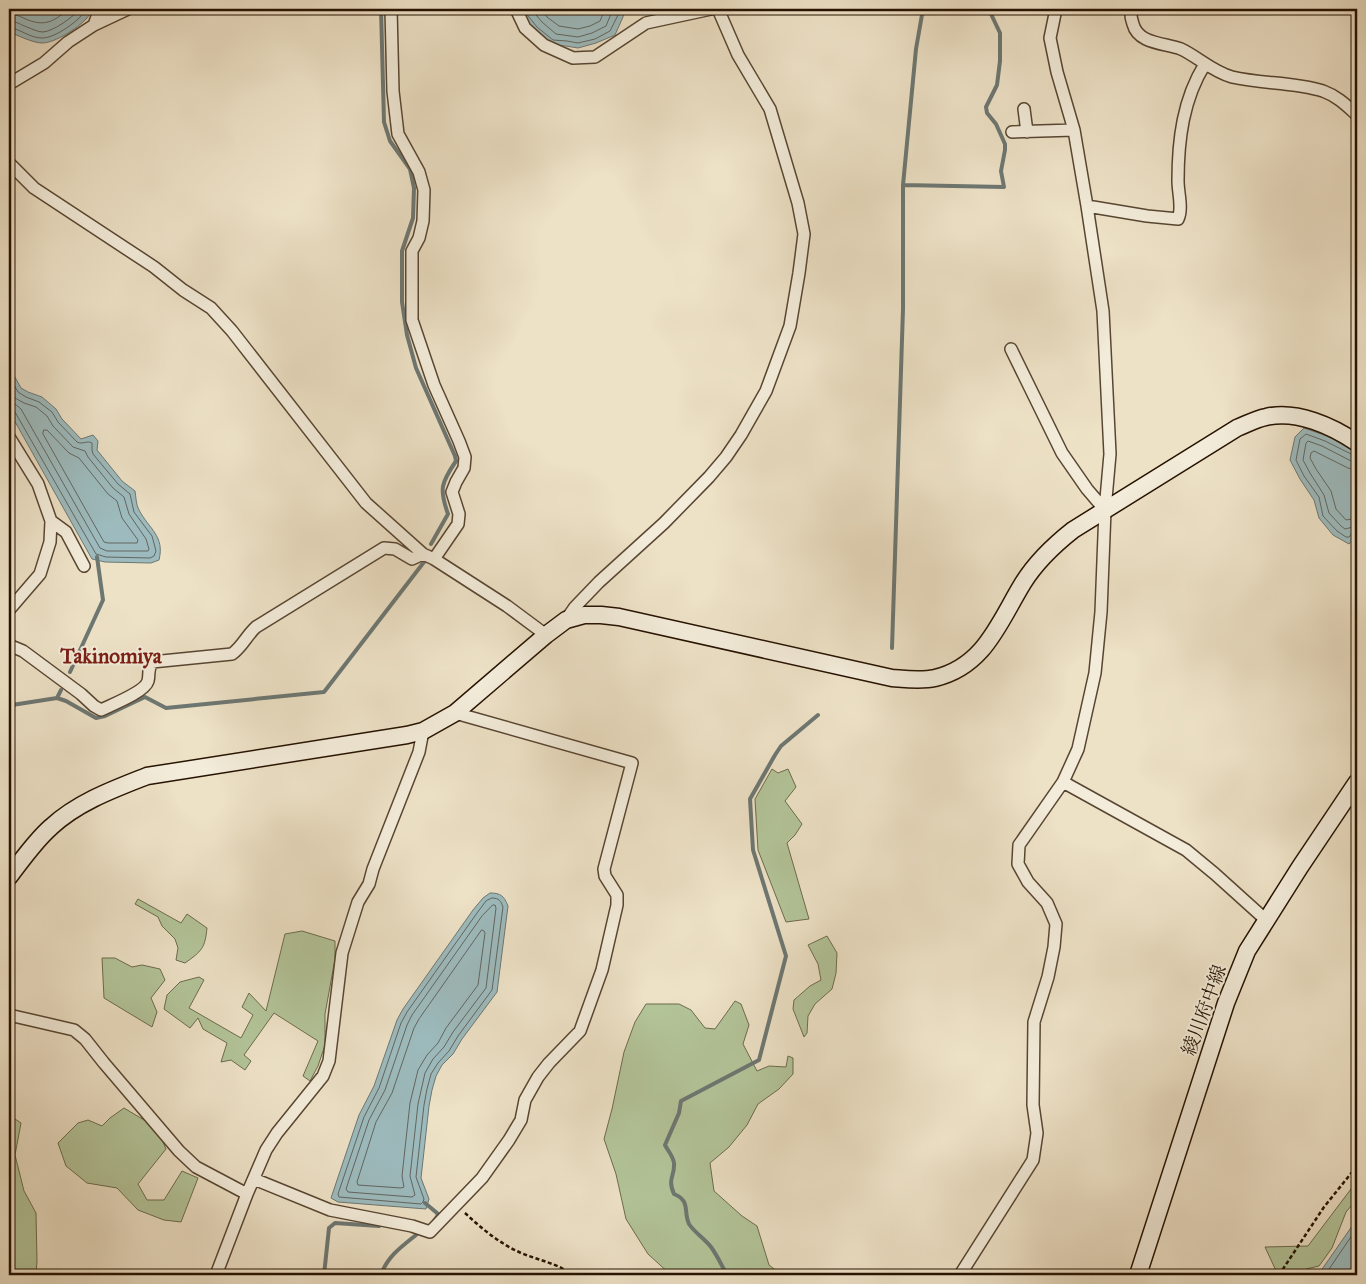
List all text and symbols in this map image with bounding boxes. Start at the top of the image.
district label: Takinomiya [59,643,163,669]
street label: 綾川府中線 [1177,961,1231,1059]

